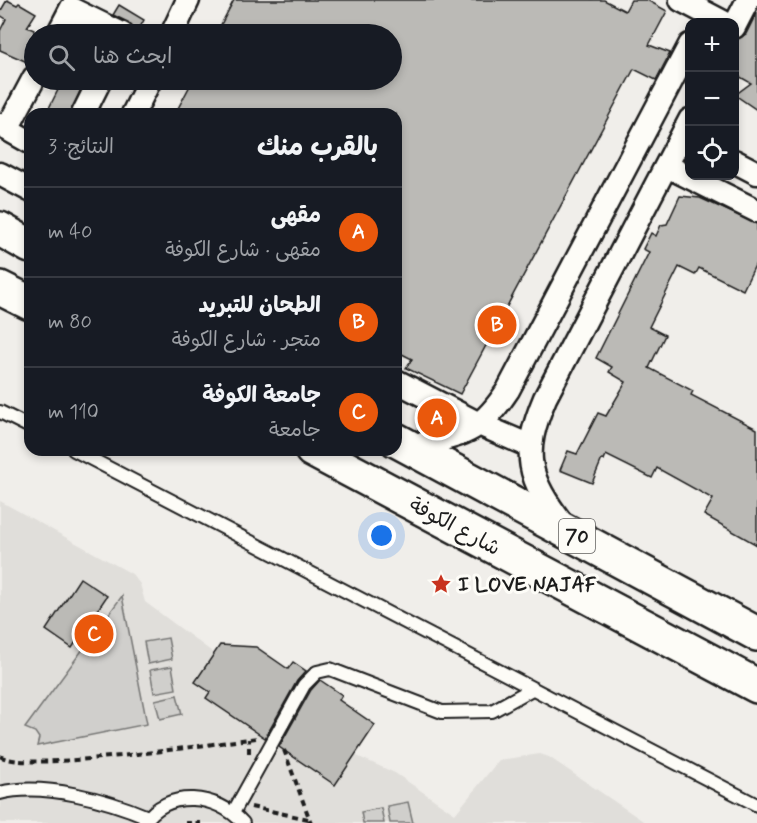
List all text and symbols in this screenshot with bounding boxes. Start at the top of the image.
map controls [685,18,739,180]
button: + [685,18,739,72]
search box [24,24,402,90]
icon: search [45,41,78,74]
text: ابحث هنا [93,43,173,71]
button: − [685,72,739,126]
button: locate [685,126,739,180]
text: بالقرب منك [257,131,378,165]
text: النتائج: 3 [48,134,114,161]
text: مقهى [271,202,321,230]
text: 40 m [48,219,92,246]
text: A [352,219,365,246]
text: مقهى · شارع الكوفة [165,237,321,264]
text: الطحان للتبريد [199,292,321,320]
pin: B [478,302,516,348]
text: 80 m [48,309,92,336]
text: B [352,309,365,336]
text: متجر · شارع الكوفة [172,327,321,354]
text: جامعة الكوفة [202,382,321,410]
pin: A [418,396,456,440]
text: 110 m [48,399,99,426]
text: C [351,399,366,426]
text: جامعة [269,417,321,444]
street label: شارع الكوفة [404,491,505,563]
road number: 70 [559,519,595,553]
your location [367,521,396,550]
place label: I LOVE NAJAF [458,571,597,599]
place icon: I LOVE NAJAF [429,572,453,596]
pin: C [74,612,113,656]

